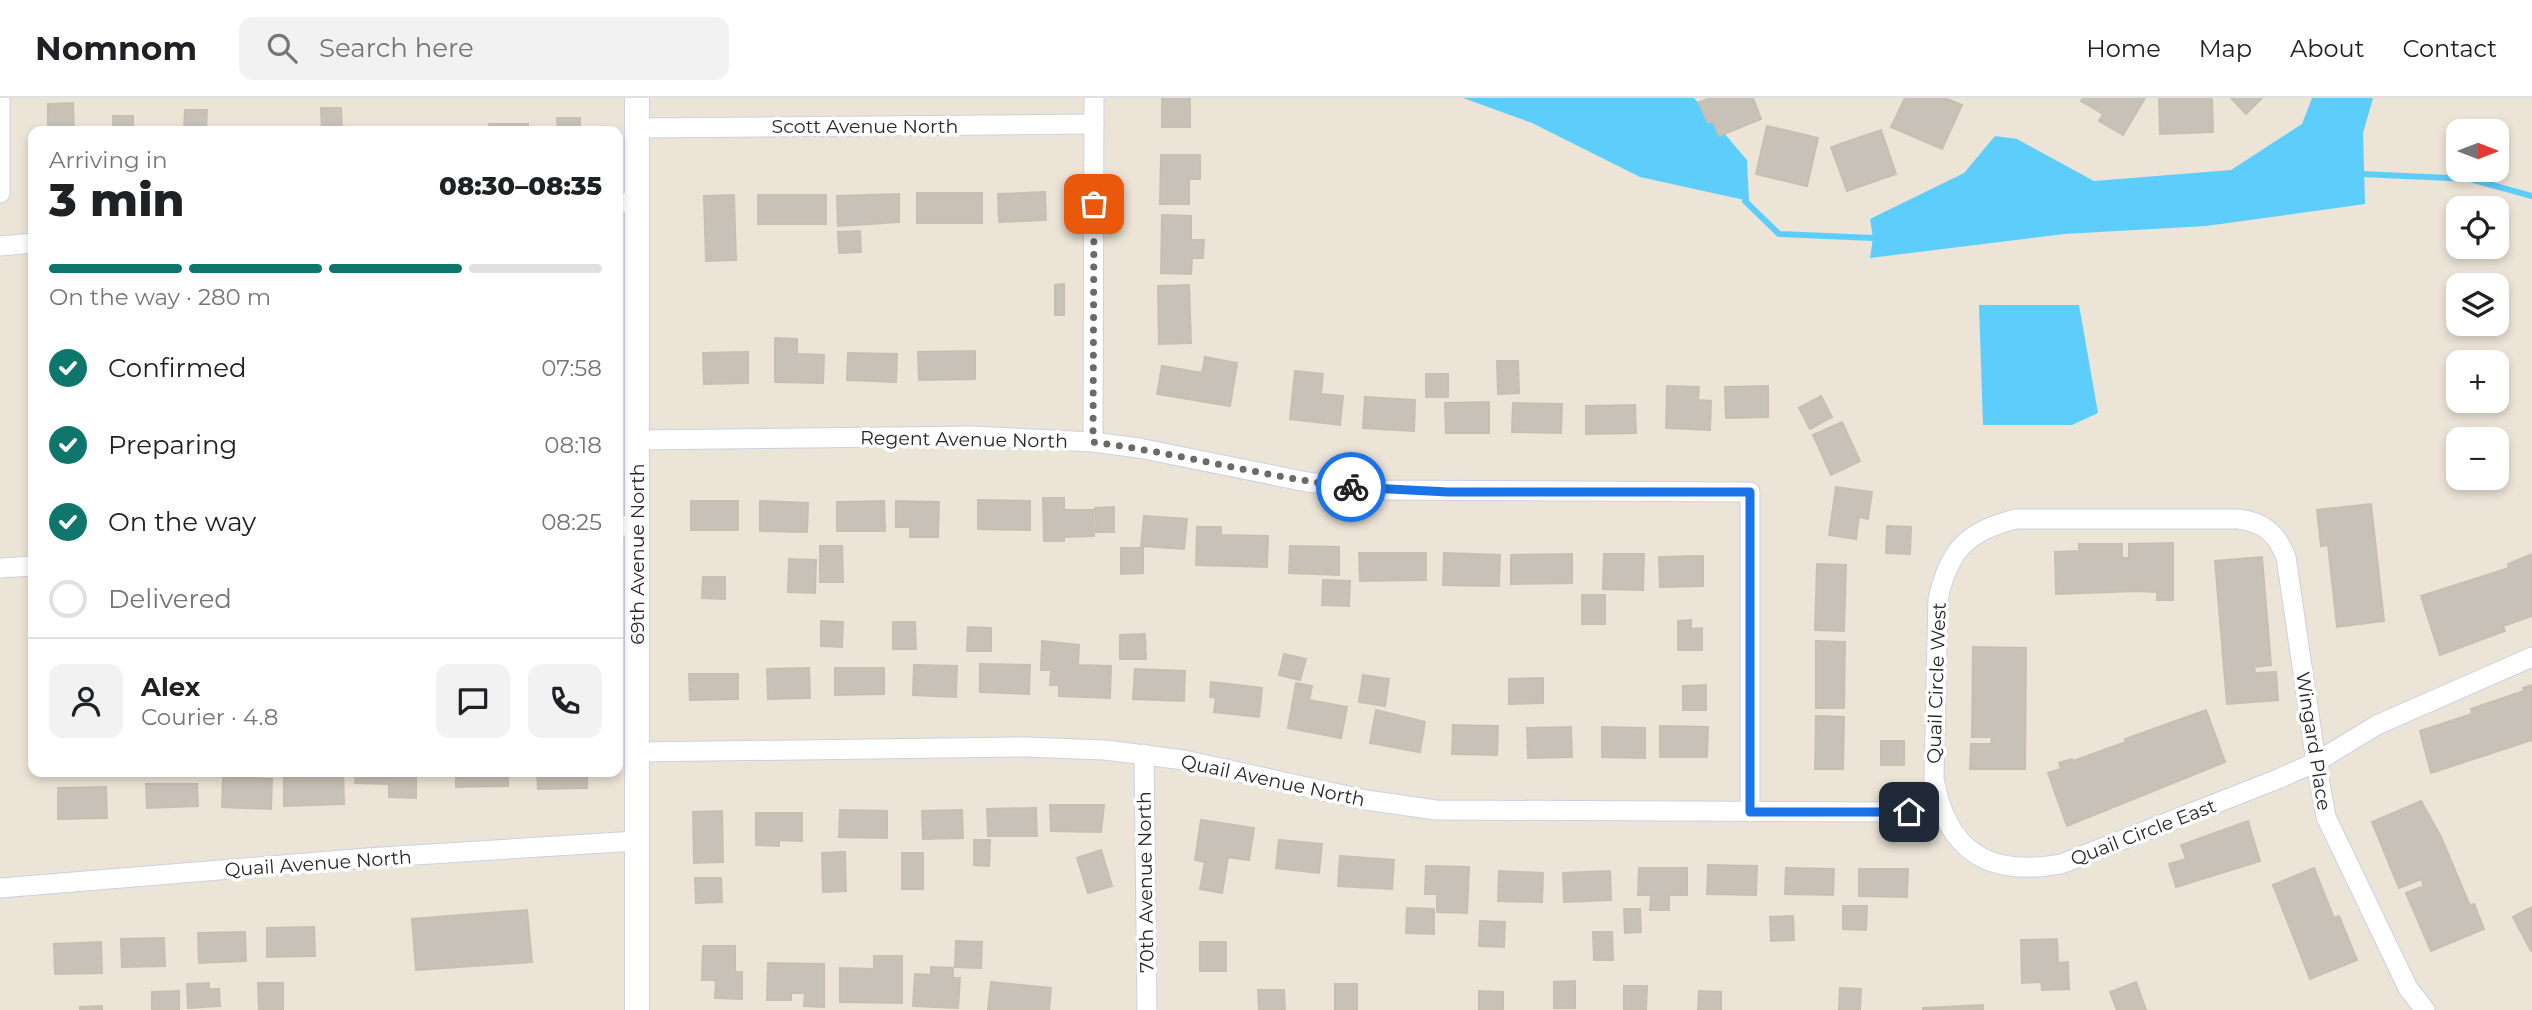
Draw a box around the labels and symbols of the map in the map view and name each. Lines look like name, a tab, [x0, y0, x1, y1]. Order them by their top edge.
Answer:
street label: Scott Avenue North	[772, 115, 958, 138]
north arrow	[2446, 119, 2510, 182]
pin	[1064, 174, 1124, 234]
street label: Regent Avenue North	[860, 426, 1068, 453]
courier	[1316, 452, 1386, 522]
street label: 69th Avenue North	[626, 463, 649, 645]
street label: Quail Circle West	[1922, 602, 1951, 764]
street label: Wingard Place	[2291, 670, 2336, 812]
street label: Quail Avenue North	[1179, 750, 1367, 811]
pin	[1879, 782, 1939, 842]
street label: 70th Avenue North	[1132, 791, 1159, 973]
street label: Quail Circle East	[2067, 794, 2219, 871]
street label: Quail Avenue North	[224, 845, 412, 882]

